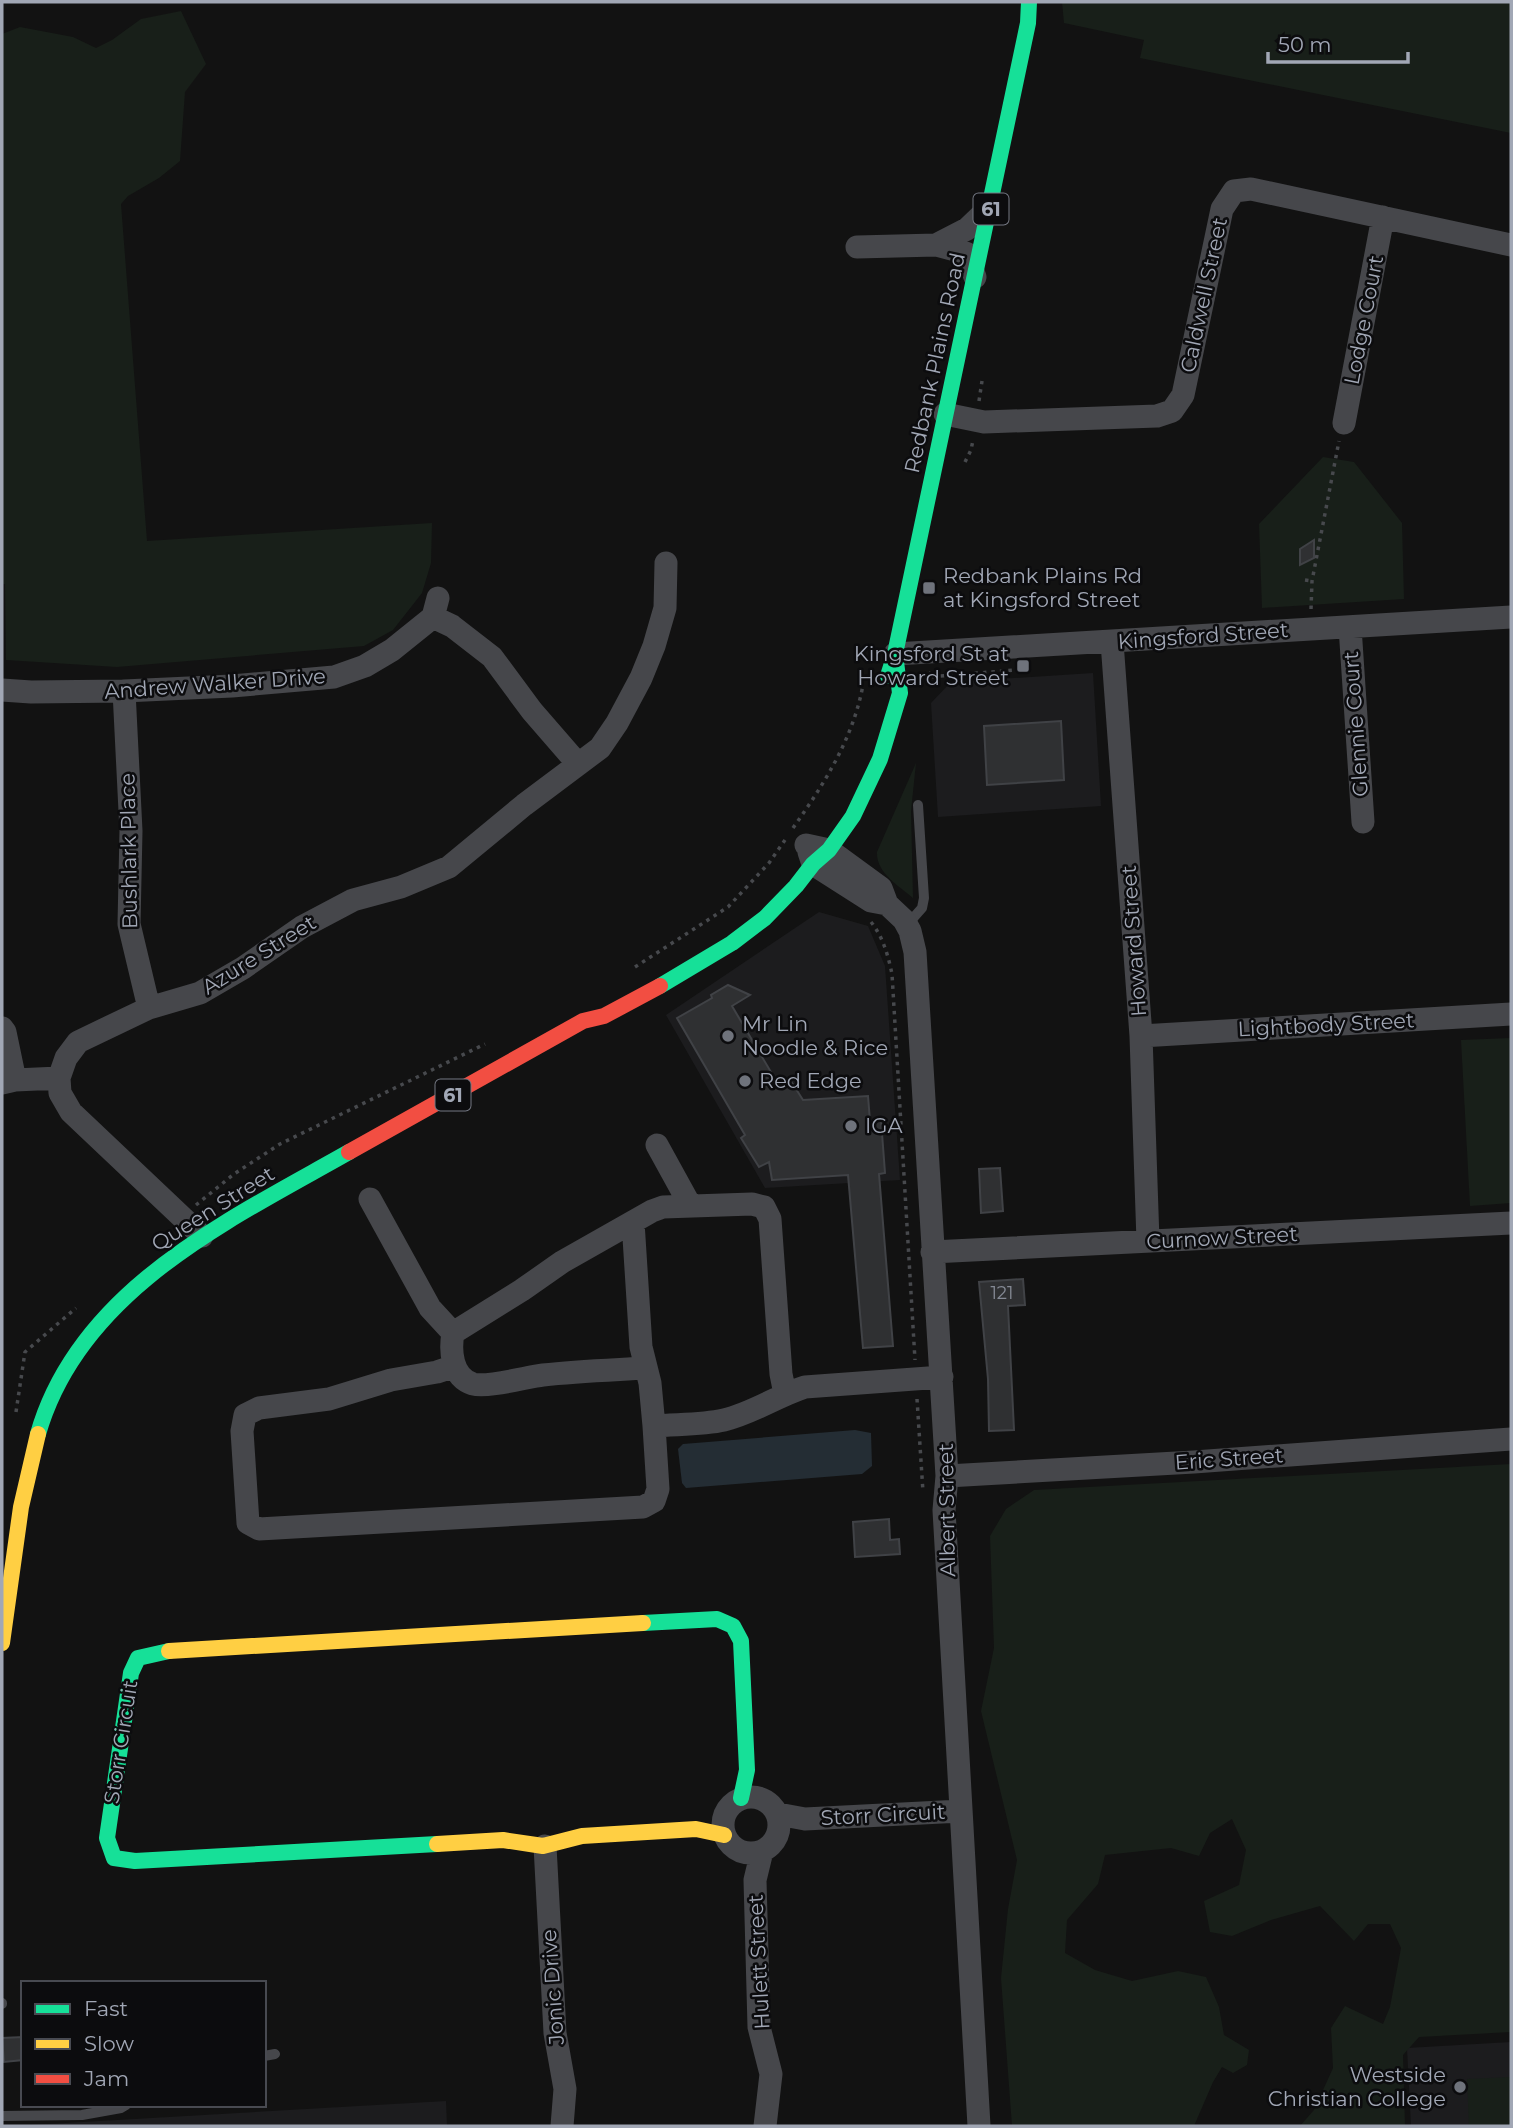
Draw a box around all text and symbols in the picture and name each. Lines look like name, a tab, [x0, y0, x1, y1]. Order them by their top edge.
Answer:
scale bar	[1268, 21, 1408, 65]
text: 50 m	[1278, 32, 1332, 57]
road number: 61	[974, 194, 1009, 224]
street label: Caldwell Street	[1175, 215, 1232, 375]
street label: Redbank Plains Road	[899, 250, 970, 475]
street label: Lodge Court	[1339, 253, 1388, 387]
place label: Redbank Plains Rd at Kingsford Street	[943, 563, 1142, 612]
marker: Redbank Plains Rd at Kingsford Street	[921, 580, 937, 596]
street label: Kingsford Street	[1117, 617, 1289, 654]
place label: Kingsford St at Howard Street	[854, 641, 1009, 690]
street label: Glennie Court	[1338, 650, 1373, 798]
marker: Kingsford St at Howard Street	[1015, 658, 1031, 674]
street label: Andrew Walker Drive	[103, 663, 327, 704]
street label: Bushlark Place	[115, 773, 142, 929]
street label: Howard Street	[1116, 864, 1151, 1018]
street label: Azure Street	[197, 910, 320, 1000]
street label: Lightbody Street	[1237, 1007, 1415, 1042]
place label: Mr Lin Noodle & Rice	[742, 1011, 888, 1060]
marker: Mr Lin Noodle & Rice	[720, 1028, 736, 1044]
place label: Red Edge	[759, 1068, 862, 1093]
marker: Red Edge	[737, 1073, 753, 1089]
road number: 61	[435, 1079, 470, 1110]
place label: IGA	[865, 1113, 904, 1138]
marker: IGA	[843, 1118, 859, 1134]
street label: Queen Street	[147, 1161, 279, 1256]
street label: Curnow Street	[1146, 1221, 1298, 1254]
house number: 121	[990, 1282, 1014, 1304]
street label: Eric Street	[1174, 1442, 1284, 1475]
street label: Albert Street	[933, 1443, 960, 1577]
street label: Storr Circuit	[98, 1678, 143, 1806]
street label: Storr Circuit	[820, 1799, 946, 1830]
street label: Hulett Street	[742, 1894, 775, 2030]
street label: Jonic Drive	[536, 1928, 569, 2047]
legend	[21, 1981, 266, 2107]
text: Fast	[84, 1996, 128, 2021]
text: Slow	[84, 2031, 134, 2056]
place label: Westside Christian College	[1268, 2062, 1446, 2111]
text: Jam	[83, 2066, 129, 2091]
marker: Westside Christian College	[1452, 2079, 1468, 2095]

